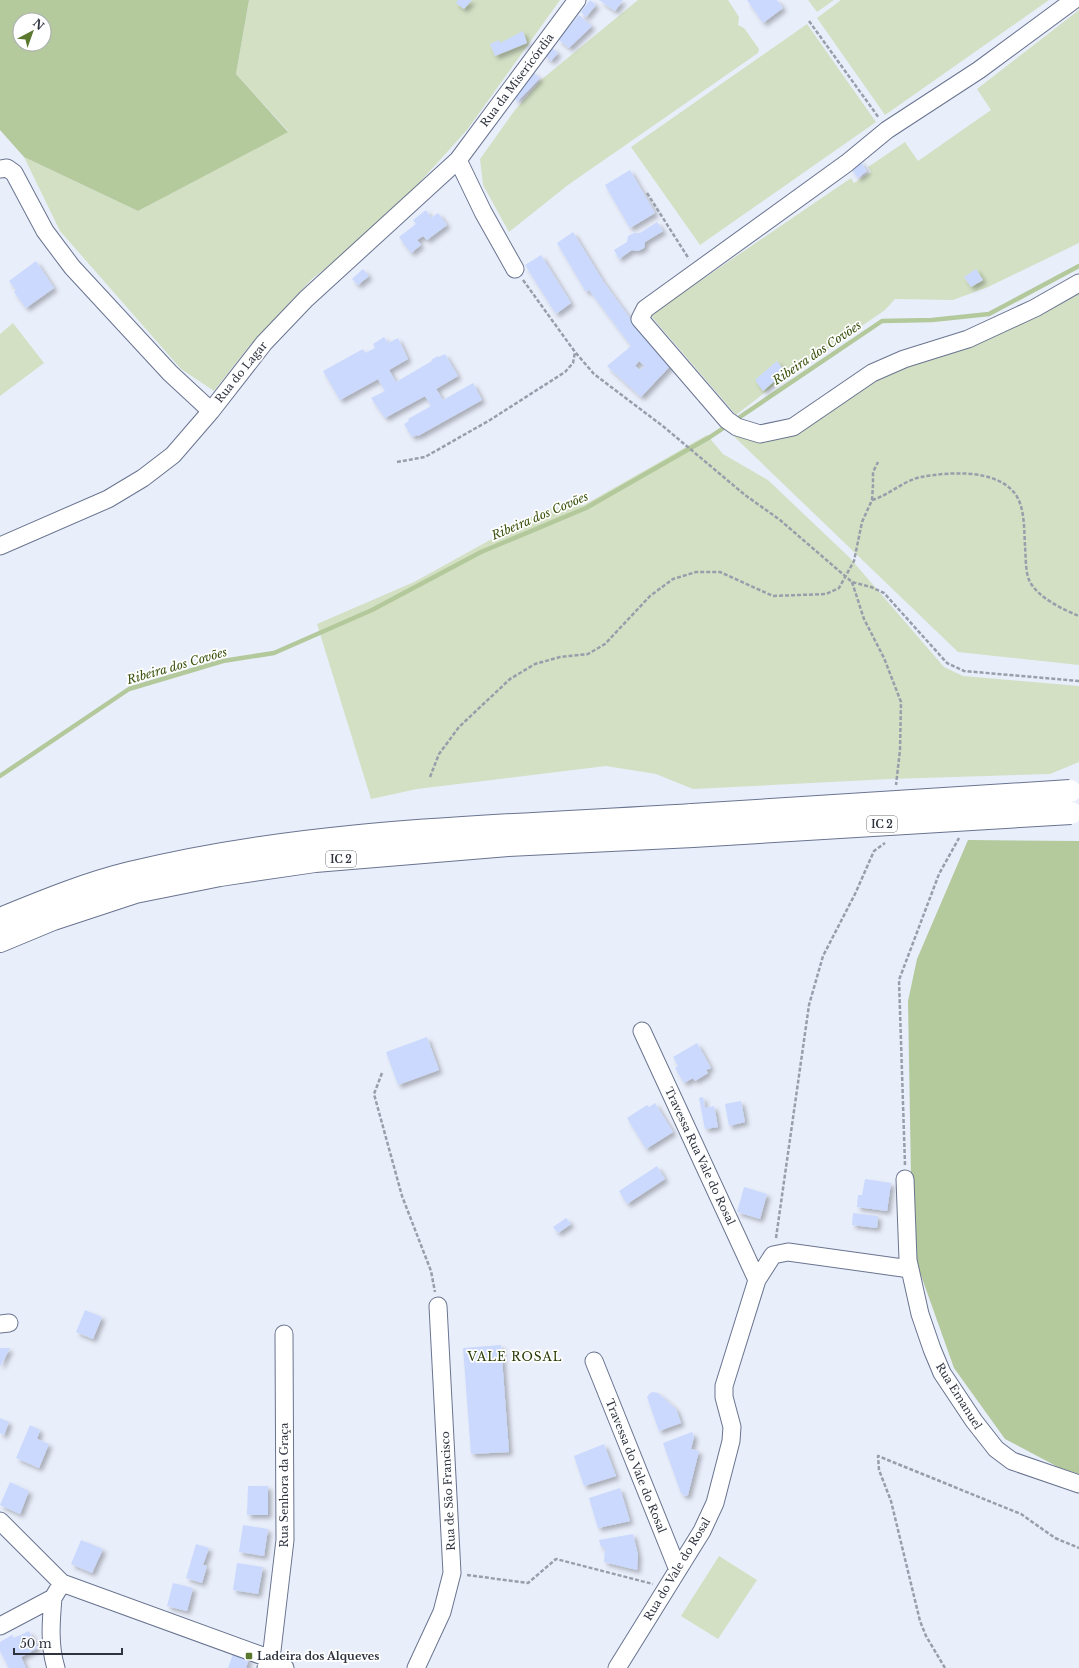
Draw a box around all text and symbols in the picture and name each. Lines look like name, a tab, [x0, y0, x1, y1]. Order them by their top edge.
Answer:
north arrow	[12, 12, 52, 52]
text: N	[30, 16, 48, 34]
street label: Rua da Misericórdia	[477, 30, 557, 129]
water label: Ribeira dos Covões	[769, 317, 864, 388]
street label: Rua do Lagar	[212, 338, 271, 406]
water label: Ribeira dos Covões	[488, 488, 591, 543]
water label: Ribeira dos Covões	[124, 644, 229, 687]
road number: IC 2	[867, 816, 897, 832]
road number: IC 2	[326, 851, 356, 867]
street label: Travessa Rua Vale do Rosal	[662, 1085, 738, 1228]
district label: VALE ROSAL	[467, 1349, 562, 1364]
street label: Rua Emanuel	[933, 1360, 985, 1432]
street label: Travessa do Vale do Rosal	[603, 1397, 669, 1535]
street label: Rua Senhora da Graça	[277, 1422, 291, 1547]
street label: Rua de São Francisco	[438, 1431, 458, 1551]
street label: Rua do Vale do Rosal	[641, 1515, 713, 1623]
scale bar	[14, 1630, 122, 1656]
text: 50 m	[20, 1636, 52, 1651]
place label: Ladeira dos Alqueves	[257, 1649, 379, 1663]
marker: Ladeira dos Alqueves	[244, 1651, 254, 1661]

